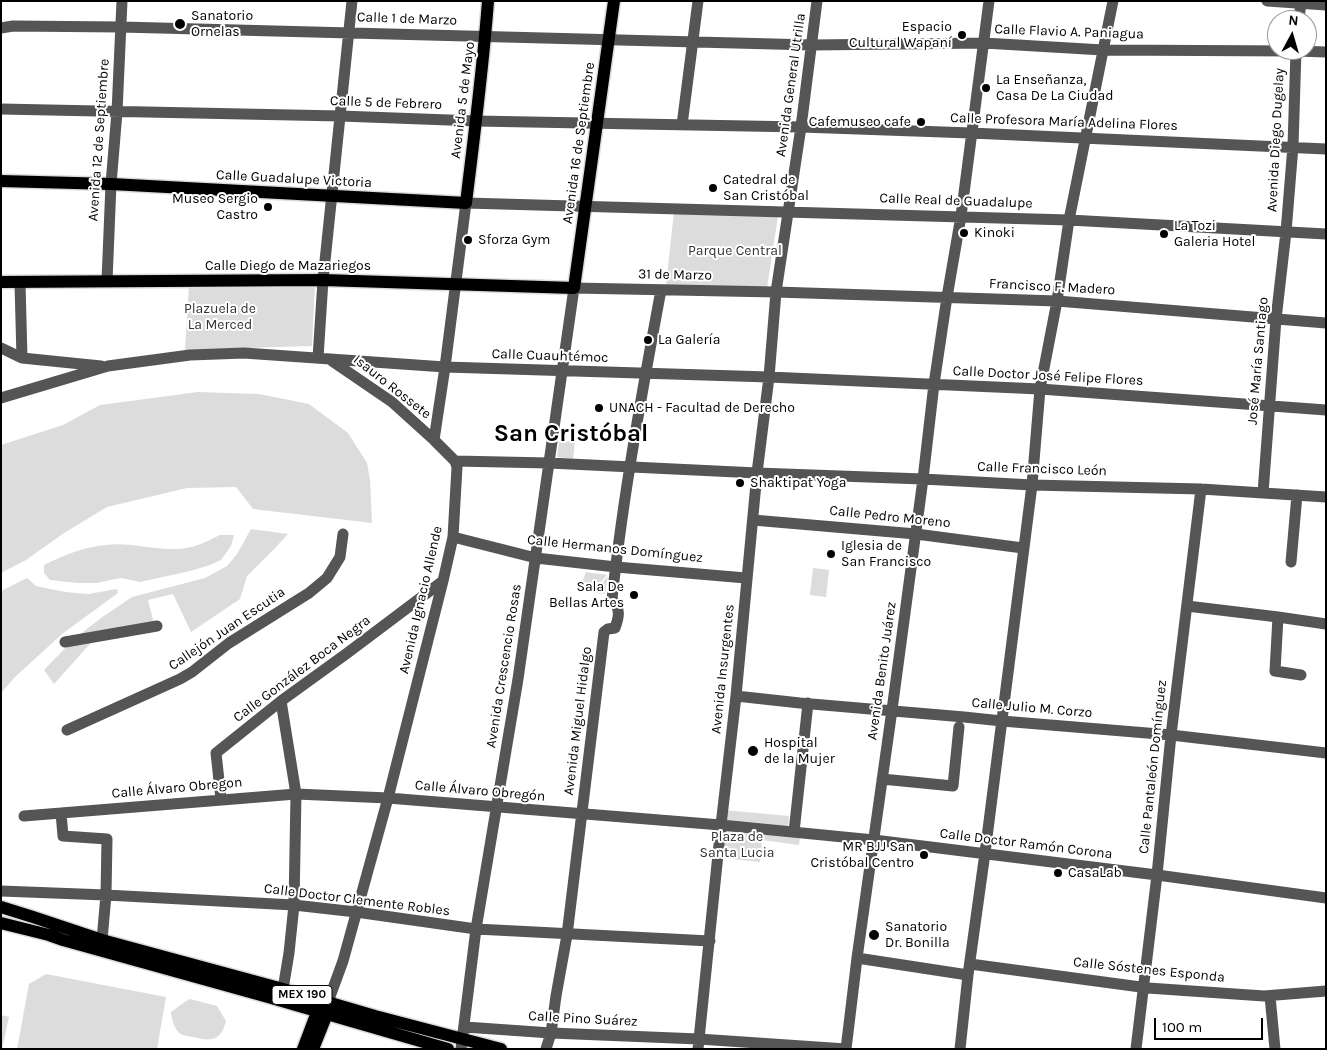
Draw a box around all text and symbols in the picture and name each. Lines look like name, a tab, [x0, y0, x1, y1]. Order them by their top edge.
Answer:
place label: Sanatorio Ornelas	[191, 8, 253, 40]
street label: Calle 1 de Marzo	[357, 9, 457, 29]
north arrow	[1267, 10, 1317, 60]
street label: Avenida General Utrilla	[773, 12, 809, 158]
text: N	[1288, 12, 1299, 30]
marker: Sanatorio Ornelas	[173, 17, 187, 31]
place label: Espacio Cultural Wapaní	[849, 19, 952, 52]
street label: Calle Flavio A. Paniagua	[994, 21, 1144, 43]
marker: Espacio Cultural Wapaní	[956, 29, 968, 41]
street label: Avenida 5 de Mayo	[447, 41, 479, 159]
street label: Avenida 12 de Septiembre	[85, 58, 113, 222]
street label: Avenida 16 de Septiembre	[559, 61, 599, 225]
street label: Avenida Diego Dugelay	[1264, 67, 1288, 213]
place label: La Enseñanza, Casa De La Ciudad	[996, 72, 1114, 104]
marker: La Enseñanza, Casa De La Ciudad	[980, 82, 992, 94]
street label: Calle 5 de Febrero	[330, 93, 442, 113]
street label: Calle Profesora María Adelina Flores	[950, 110, 1178, 134]
place label: Cafemuseo cafe	[809, 114, 911, 130]
marker: Cafemuseo cafe	[915, 116, 927, 128]
street label: Calle Guadalupe Victoria	[216, 167, 372, 191]
place label: Catedral de San Cristóbal	[723, 172, 809, 204]
marker: Catedral de San Cristóbal	[707, 182, 719, 194]
street label: Calle Real de Guadalupe	[879, 190, 1033, 212]
place label: Museo Sergio Castro	[172, 191, 258, 223]
marker: Museo Sergio Castro	[262, 201, 274, 213]
place label: La Tozi Galeria Hotel	[1174, 218, 1255, 250]
place label: Kinoki	[974, 225, 1015, 241]
marker: Kinoki	[958, 227, 970, 239]
marker: La Tozi Galeria Hotel	[1158, 228, 1170, 240]
place label: Sforza Gym	[478, 232, 550, 248]
marker: Sforza Gym	[462, 234, 474, 246]
park label: Parque Central	[688, 243, 782, 259]
street label: Calle Diego de Mazariegos	[205, 258, 371, 274]
street label: 31 de Marzo	[638, 266, 712, 284]
street label: Francisco F. Madero	[988, 275, 1116, 299]
street label: José María Santiago	[1244, 296, 1272, 426]
park label: Plazuela de La Merced	[184, 301, 256, 334]
place label: La Galería	[658, 332, 720, 348]
marker: La Galería	[642, 334, 654, 346]
street label: Calle Cuauhtémoc	[491, 346, 609, 366]
street label: Isauro Rossete	[350, 351, 434, 423]
street label: Calle Doctor José Felipe Flores	[952, 363, 1144, 389]
place label: UNACH - Facultad de Derecho	[609, 400, 795, 416]
marker: UNACH - Facultad de Derecho	[593, 402, 605, 414]
district label: San Cristóbal	[494, 420, 648, 448]
street label: Calle Francisco León	[977, 458, 1107, 480]
place label: Shaktipat Yoga	[750, 475, 846, 491]
marker: Shaktipat Yoga	[734, 477, 746, 489]
street label: Calle Pedro Moreno	[829, 502, 951, 532]
street label: Avenida Ignacio Allende	[396, 524, 446, 676]
street label: Calle Hermanos Domínguez	[526, 531, 704, 567]
place label: Iglesia de San Francisco	[841, 538, 931, 570]
marker: Iglesia de San Francisco	[825, 548, 837, 560]
place label: Sala De Bellas Artes	[549, 579, 624, 612]
street label: Avenida Crescencio Rosas	[483, 583, 525, 749]
street label: Callejón Juan Escutia	[166, 584, 288, 674]
marker: Sala De Bellas Artes	[628, 589, 640, 601]
street label: Avenida Benito Juárez	[864, 601, 900, 741]
street label: Avenida Insurgentes	[708, 603, 738, 735]
street label: Calle González Boca Negra	[230, 612, 374, 726]
street label: Avenida Miguel Hidalgo	[561, 646, 595, 796]
street label: Calle Pantaleón Domínguez	[1136, 679, 1170, 855]
street label: Calle Julio M. Corzo	[971, 694, 1093, 722]
place label: Hospital de la Mujer	[764, 735, 835, 768]
marker: Hospital de la Mujer	[746, 744, 760, 758]
street label: Calle Álvaro Obregon	[111, 774, 243, 802]
street label: Calle Álvaro Obregón	[414, 777, 546, 805]
street label: Calle Doctor Ramón Corona	[939, 825, 1113, 863]
park label: Plaza de Santa Lucia	[699, 829, 775, 862]
place label: MR BJJ San Cristóbal Centro	[810, 839, 914, 872]
marker: MR BJJ San Cristóbal Centro	[918, 849, 930, 861]
place label: CasaLab	[1068, 865, 1122, 881]
marker: CasaLab	[1052, 867, 1064, 879]
street label: Calle Doctor Clemente Robles	[263, 880, 451, 920]
place label: Sanatorio Dr. Bonilla	[885, 919, 950, 952]
marker: Sanatorio Dr. Bonilla	[867, 928, 881, 942]
street label: Calle Sóstenes Esponda	[1072, 954, 1226, 986]
road number: MEX 190	[272, 986, 332, 1004]
street label: Calle Pino Suárez	[528, 1008, 638, 1030]
scale bar	[1157, 1008, 1266, 1040]
text: 100 m	[1162, 1018, 1202, 1036]

